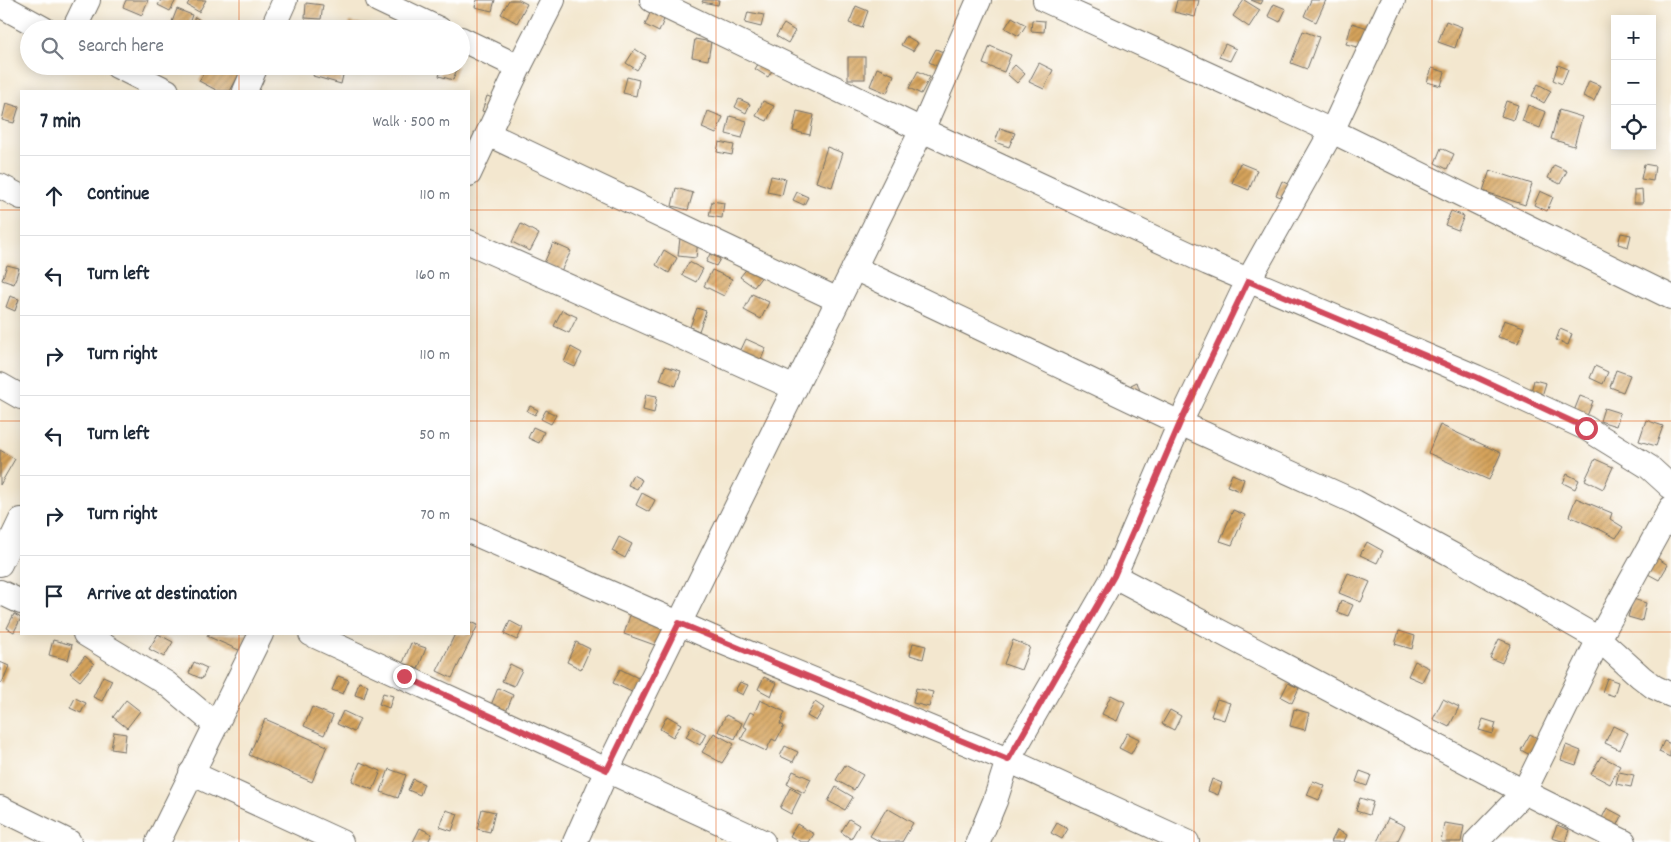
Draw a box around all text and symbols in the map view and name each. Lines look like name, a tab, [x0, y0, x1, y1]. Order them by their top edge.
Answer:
map controls	[1611, 15, 1656, 150]
button: +	[1611, 15, 1656, 60]
search box	[20, 20, 470, 75]
icon: search	[38, 34, 66, 62]
text: Search here	[78, 34, 164, 61]
button: −	[1611, 60, 1656, 105]
button: locate	[1611, 105, 1656, 150]
text: 7 min	[40, 108, 81, 138]
text: Walk · 500 m	[372, 111, 450, 134]
icon: ahead	[40, 182, 68, 210]
text: Continue	[87, 182, 149, 209]
text: 110 m	[420, 184, 450, 207]
icon: left	[40, 262, 68, 290]
text: Turn left	[87, 262, 150, 289]
text: 160 m	[415, 264, 450, 287]
icon: right	[40, 342, 68, 370]
text: Turn right	[87, 342, 158, 369]
text: 110 m	[420, 344, 450, 367]
route start	[1575, 417, 1598, 440]
icon: left	[40, 422, 68, 450]
text: Turn left	[87, 422, 150, 449]
text: 50 m	[419, 424, 450, 447]
icon: right	[40, 502, 68, 530]
text: Turn right	[87, 502, 158, 529]
text: 70 m	[420, 504, 450, 527]
icon: arrive	[40, 582, 68, 610]
text: Arrive at destination	[87, 582, 237, 609]
route end	[393, 665, 416, 688]

